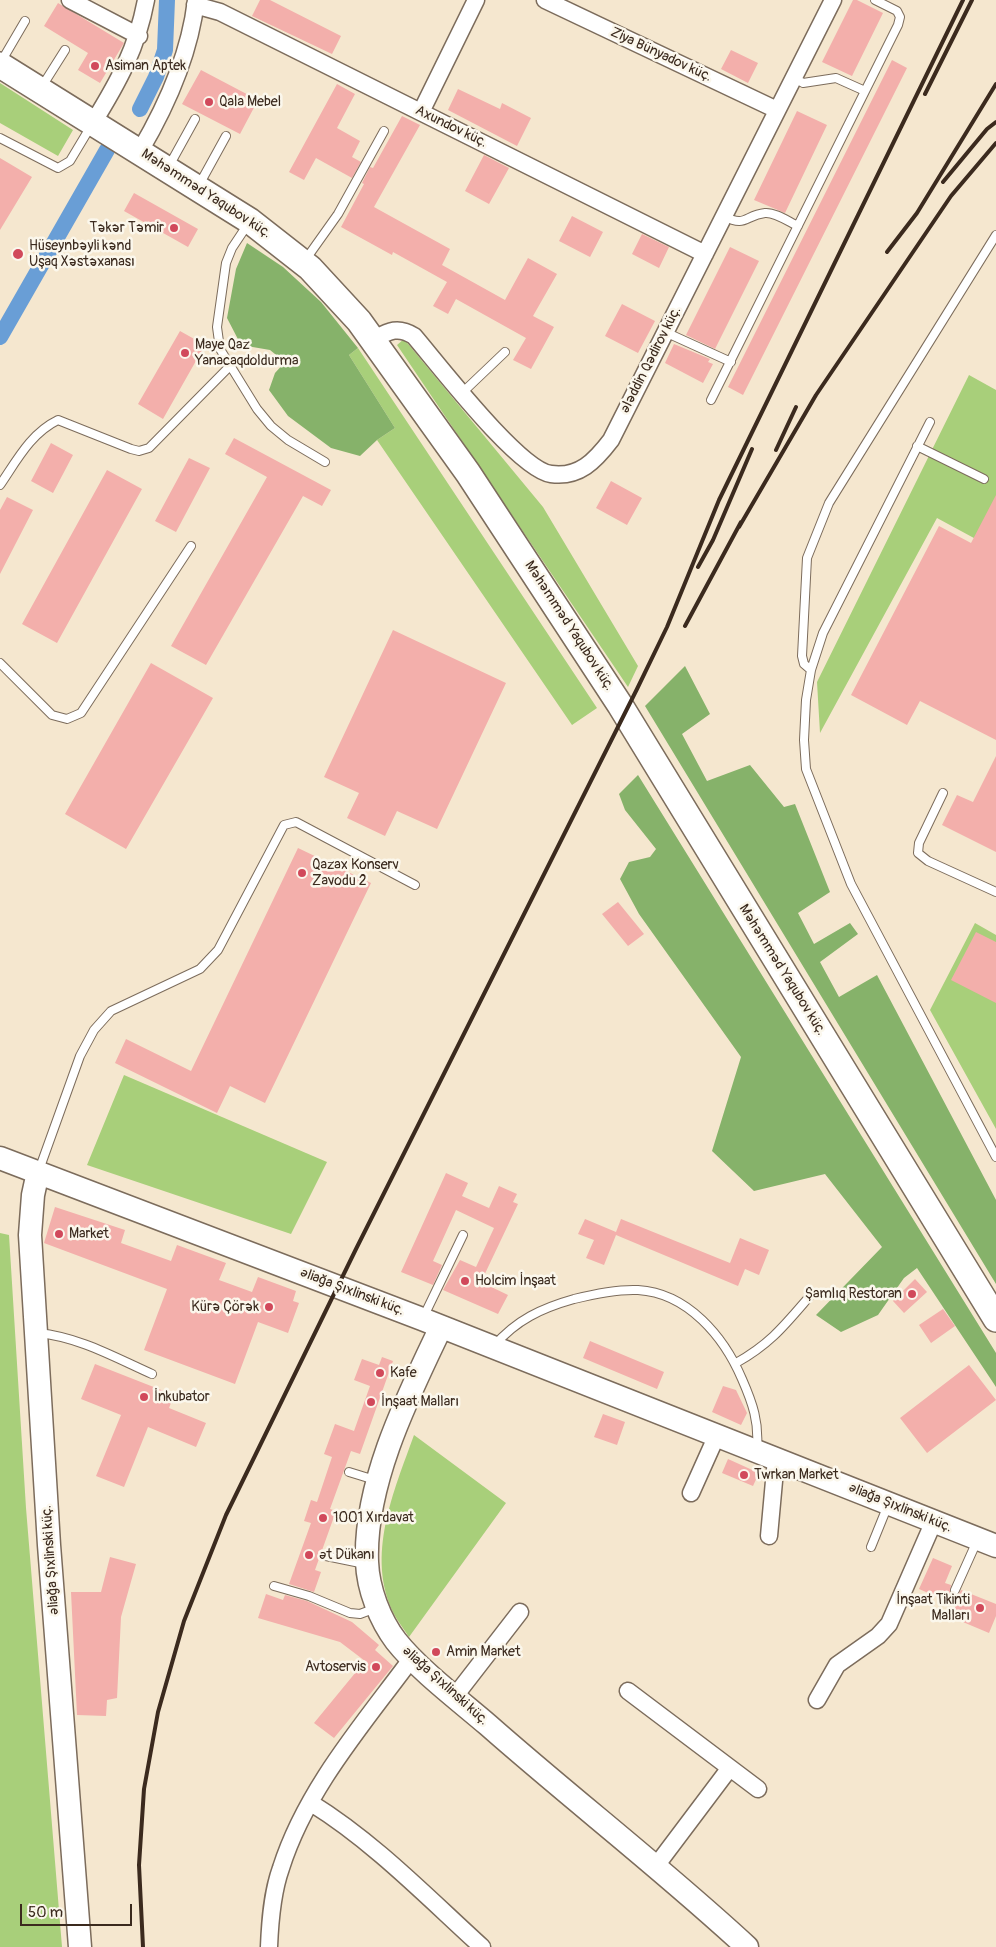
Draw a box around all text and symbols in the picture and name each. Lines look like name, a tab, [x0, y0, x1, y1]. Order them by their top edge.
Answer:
street label: Ziya Bünyadov küç.	[608, 24, 714, 86]
place label: Asiman Aptek	[105, 58, 186, 74]
marker: Asiman Aptek	[89, 60, 101, 72]
place label: Qala Mebel	[219, 94, 281, 110]
marker: Qala Mebel	[203, 96, 215, 108]
street label: Axundov küç.	[412, 102, 490, 152]
street label: Məhəmməd Yaqubov küç.	[138, 146, 274, 242]
place label: Təkər Təmir	[89, 220, 164, 236]
marker: Təkər Təmir	[168, 222, 180, 234]
place label: Hüseynbəyli kənd Uşaq Xəstəxanası	[29, 238, 135, 270]
marker: Hüseynbəyli kənd Uşaq Xəstəxanası	[11, 247, 25, 261]
street label: Ələddin Qədirov küç.	[617, 304, 685, 416]
place label: Maye Qaz Yanacaqdoldurma	[195, 337, 299, 370]
marker: Maye Qaz Yanacaqdoldurma	[179, 347, 191, 359]
street label: Məhəmməd Yaqubov küç.	[521, 558, 617, 694]
place label: Qazax Konserv Zavodu 2	[312, 857, 399, 890]
marker: Qazax Konserv Zavodu 2	[296, 867, 308, 879]
street label: Məhəmməd Yaqubov küç.	[735, 901, 829, 1039]
place label: Market	[69, 1226, 109, 1242]
marker: Market	[53, 1228, 65, 1240]
street label: Əliağa Şıxlinski küç.	[298, 1264, 406, 1320]
place label: Holcim İnşaat	[475, 1273, 556, 1289]
marker: Holcim İnşaat	[459, 1275, 471, 1287]
place label: Şamlıq Restoran	[805, 1286, 902, 1302]
marker: Şamlıq Restoran	[906, 1288, 918, 1300]
place label: Kürə Çörək	[191, 1299, 259, 1315]
marker: Kürə Çörək	[263, 1301, 275, 1313]
place label: Kafe	[390, 1365, 417, 1381]
marker: Kafe	[374, 1367, 386, 1379]
place label: İnkubator	[154, 1389, 210, 1405]
marker: İnkubator	[138, 1391, 150, 1403]
place label: İnşaat Malları	[381, 1394, 459, 1410]
marker: İnşaat Malları	[365, 1396, 377, 1408]
place label: Twrkan Market	[754, 1467, 839, 1483]
marker: Twrkan Market	[738, 1469, 750, 1481]
street label: Əliağa Şıxlinski küç.	[846, 1480, 954, 1536]
street label: Əliağa Şıxlinski küç.	[39, 1505, 63, 1615]
place label: 1001 Xırdavat	[333, 1510, 414, 1526]
marker: 1001 Xırdavat	[317, 1512, 329, 1524]
place label: Ət Dükanı	[319, 1547, 375, 1563]
marker: Ət Dükanı	[303, 1549, 315, 1561]
place label: İnşaat Tikinti Malları	[896, 1592, 970, 1624]
marker: İnşaat Tikinti Malları	[974, 1602, 986, 1614]
street label: Əliağa Şıxlinski küç.	[398, 1643, 492, 1729]
place label: Amin Market	[446, 1644, 521, 1660]
marker: Amin Market	[430, 1646, 442, 1658]
place label: Avtoservis	[305, 1659, 366, 1675]
marker: Avtoservis	[370, 1661, 382, 1673]
scale bar	[22, 1894, 135, 1926]
text: 50 m	[28, 1903, 63, 1922]

